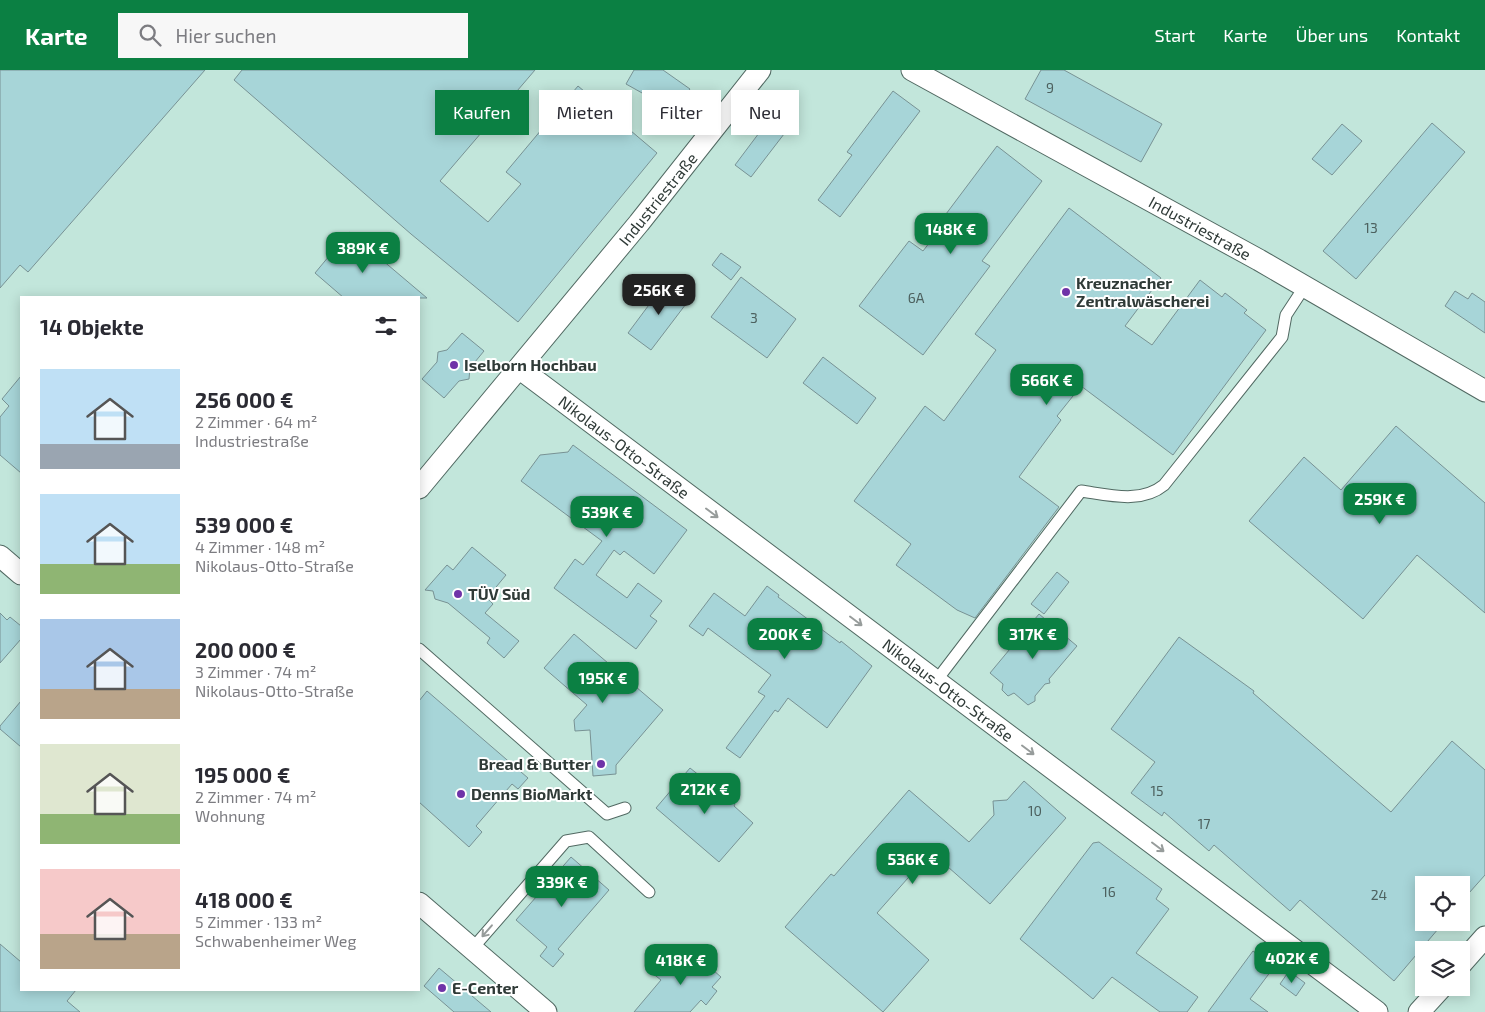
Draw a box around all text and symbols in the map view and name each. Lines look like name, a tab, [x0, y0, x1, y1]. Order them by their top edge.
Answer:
search box	[118, 13, 468, 58]
text: Karte	[25, 21, 88, 50]
icon: search	[136, 21, 164, 49]
text: Hier suchen	[176, 24, 277, 47]
text: Start	[1154, 24, 1195, 46]
text: Karte	[1223, 24, 1268, 46]
text: Über uns	[1296, 24, 1368, 46]
text: Kontakt	[1396, 24, 1460, 46]
house number: 9	[1046, 79, 1054, 96]
chip: Kaufen	[435, 90, 529, 135]
chip: Mieten	[539, 90, 632, 135]
chip: Filter	[642, 90, 721, 135]
chip: Neu	[731, 90, 799, 135]
street label: Industriestraße	[614, 148, 701, 249]
street label: Industriestraße	[1146, 192, 1255, 263]
pin: 148K €	[910, 212, 992, 255]
text: 148K €	[926, 219, 976, 238]
house number: 13	[1364, 219, 1378, 236]
pin: 389K €	[322, 232, 404, 274]
text: 389K €	[337, 238, 389, 257]
place label: Kreuznacher Zentralwäscherei	[1076, 273, 1210, 310]
pin: 256K €	[618, 274, 700, 316]
text: 256K €	[633, 280, 685, 299]
marker: Kreuznacher Zentralwäscherei	[1060, 286, 1072, 298]
house number: 6A	[908, 289, 925, 306]
house number: 3	[750, 309, 758, 326]
icon: filters	[372, 312, 400, 340]
text: 14 Objekte	[40, 314, 144, 339]
place label: Iselborn Hochbau	[464, 355, 597, 374]
marker: Iselborn Hochbau	[448, 359, 460, 371]
pin: 566K €	[1006, 364, 1088, 406]
text: 566K €	[1021, 370, 1073, 389]
text: 256 000 €	[195, 387, 294, 412]
icon: home	[80, 389, 140, 449]
street label: Nikolaus-Otto-Straße	[555, 391, 693, 502]
text: 2 Zimmer · 64 m²	[195, 412, 317, 431]
text: Industriestraße	[195, 431, 309, 450]
pin: 259K €	[1339, 482, 1421, 525]
text: 259K €	[1354, 489, 1406, 508]
pin: 539K €	[566, 496, 648, 538]
text: 539K €	[581, 502, 633, 521]
one-way arrow	[705, 507, 718, 518]
text: 539 000 €	[195, 512, 293, 537]
icon: home	[80, 514, 140, 574]
text: 4 Zimmer · 148 m²	[195, 537, 325, 556]
text: Nikolaus-Otto-Straße	[195, 556, 354, 575]
place label: TÜV Süd	[468, 584, 530, 603]
marker: TÜV Süd	[452, 588, 464, 600]
one-way arrow	[849, 615, 862, 626]
pin: 200K €	[744, 618, 826, 660]
pin: 317K €	[992, 618, 1074, 660]
text: 200K €	[758, 624, 812, 643]
text: 317K €	[1009, 624, 1057, 643]
street label: Nikolaus-Otto-Straße	[879, 634, 1017, 745]
text: 200 000 €	[195, 637, 296, 662]
icon: home	[80, 639, 140, 699]
text: 3 Zimmer · 74 m²	[195, 662, 316, 681]
pin: 195K €	[562, 662, 644, 704]
text: 195K €	[579, 668, 627, 687]
text: Nikolaus-Otto-Straße	[195, 681, 354, 700]
one-way arrow	[1021, 744, 1034, 755]
place label: Bread & Butter	[478, 754, 591, 773]
marker: Bread & Butter	[595, 758, 607, 770]
text: 195 000 €	[195, 762, 290, 787]
icon: home	[80, 764, 140, 824]
pin: 212K €	[664, 772, 746, 815]
text: 212K €	[680, 779, 730, 798]
house number: 15	[1150, 782, 1164, 799]
place label: Denns BioMarkt	[471, 784, 593, 803]
text: 2 Zimmer · 74 m²	[195, 787, 316, 806]
marker: Denns BioMarkt	[455, 788, 467, 800]
house number: 10	[1028, 802, 1042, 819]
text: Wohnung	[195, 806, 265, 825]
house number: 17	[1198, 815, 1210, 832]
pin: 536K €	[872, 842, 954, 885]
one-way arrow	[1151, 842, 1164, 853]
text: 536K €	[887, 849, 939, 868]
pin: 339K €	[521, 866, 603, 908]
text: 339K €	[536, 872, 588, 891]
map controls	[1415, 876, 1470, 996]
button: locate	[1415, 876, 1470, 931]
house number: 16	[1102, 883, 1116, 900]
house number: 24	[1371, 886, 1387, 903]
text: 418 000 €	[195, 887, 293, 912]
icon: home	[80, 889, 140, 949]
text: 5 Zimmer · 133 m²	[195, 912, 322, 931]
one-way arrow	[482, 925, 493, 938]
text: Schwabenheimer Weg	[195, 931, 356, 950]
button: layers	[1415, 941, 1470, 996]
pin: 402K €	[1251, 942, 1333, 984]
pin: 418K €	[640, 944, 722, 986]
text: 402K €	[1265, 948, 1319, 967]
text: 418K €	[656, 950, 706, 969]
place label: E-Center	[452, 978, 518, 997]
marker: E-Center	[436, 982, 448, 994]

